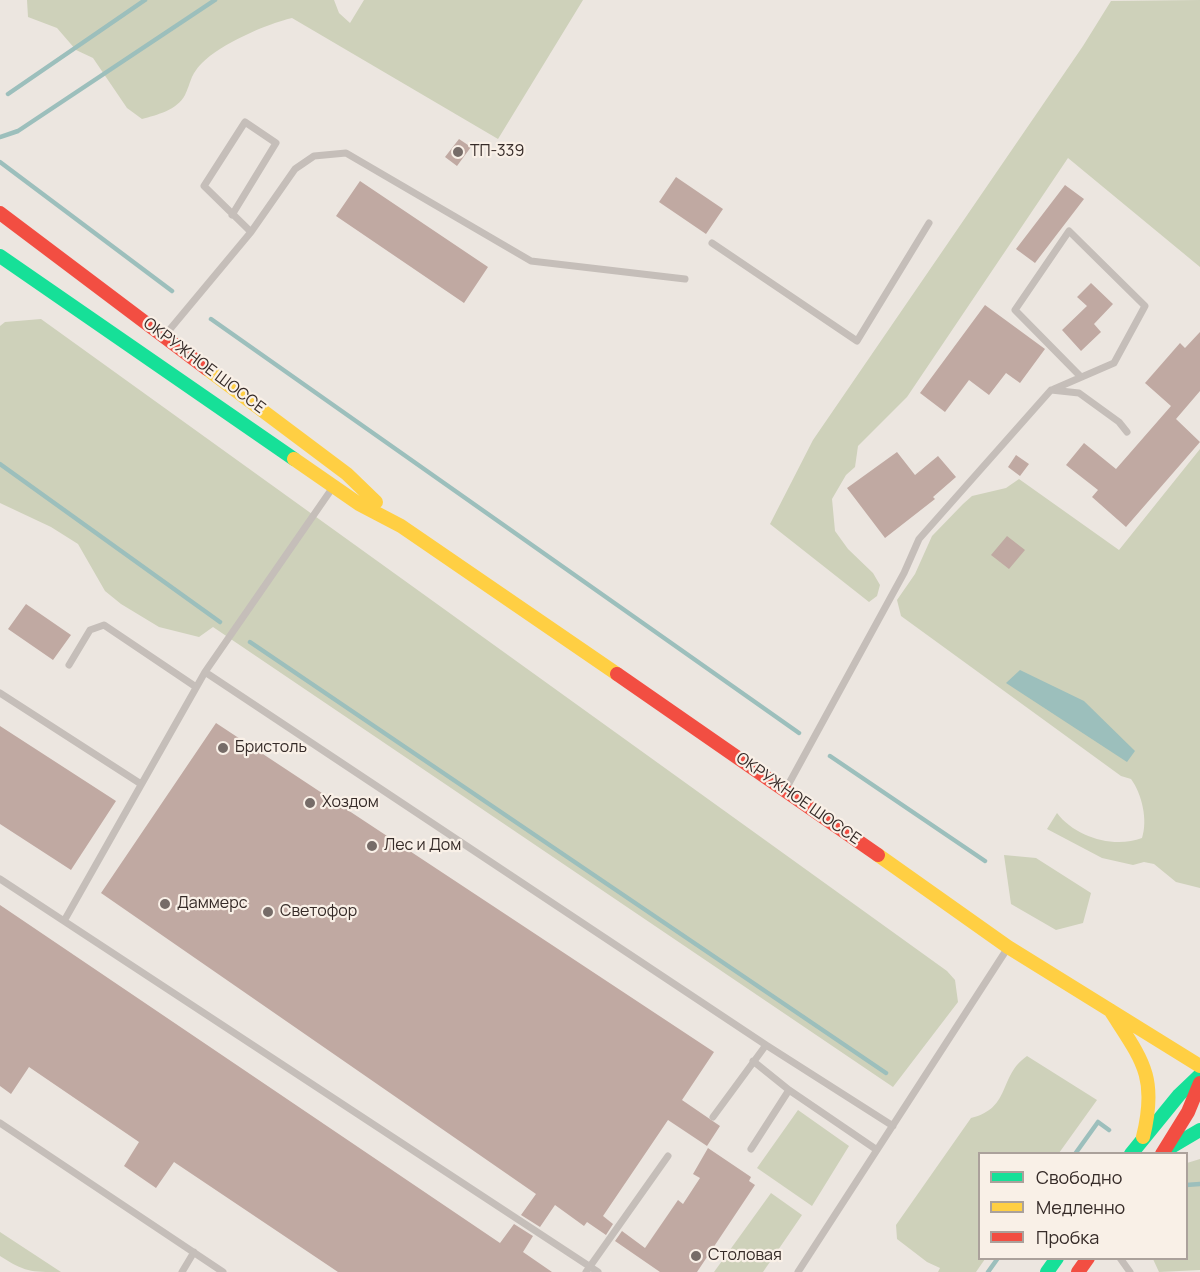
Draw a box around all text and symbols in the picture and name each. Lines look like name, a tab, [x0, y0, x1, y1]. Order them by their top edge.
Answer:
place label: ТП-339	[470, 142, 524, 162]
marker: ТП-339	[451, 145, 465, 159]
street label: ОКРУЖНОЕ ШОССЕ	[139, 314, 269, 418]
place label: Бристоль	[235, 738, 307, 758]
marker: Бристоль	[216, 741, 230, 755]
street label: ОКРУЖНОЕ ШОССЕ	[732, 749, 864, 849]
place label: Хоздом	[322, 793, 379, 813]
marker: Хоздом	[303, 796, 317, 810]
place label: Лес и Дом	[384, 836, 461, 856]
marker: Лес и Дом	[365, 839, 379, 853]
place label: Даммерс	[177, 894, 247, 914]
marker: Даммерс	[158, 897, 172, 911]
place label: Светофор	[280, 902, 357, 922]
marker: Светофор	[261, 905, 275, 919]
legend	[978, 1152, 1188, 1260]
text: Свободно	[1036, 1165, 1122, 1189]
text: Медленно	[1036, 1195, 1125, 1219]
text: Пробка	[1036, 1225, 1099, 1249]
place label: Столовая	[708, 1246, 782, 1266]
marker: Столовая	[689, 1249, 703, 1263]

